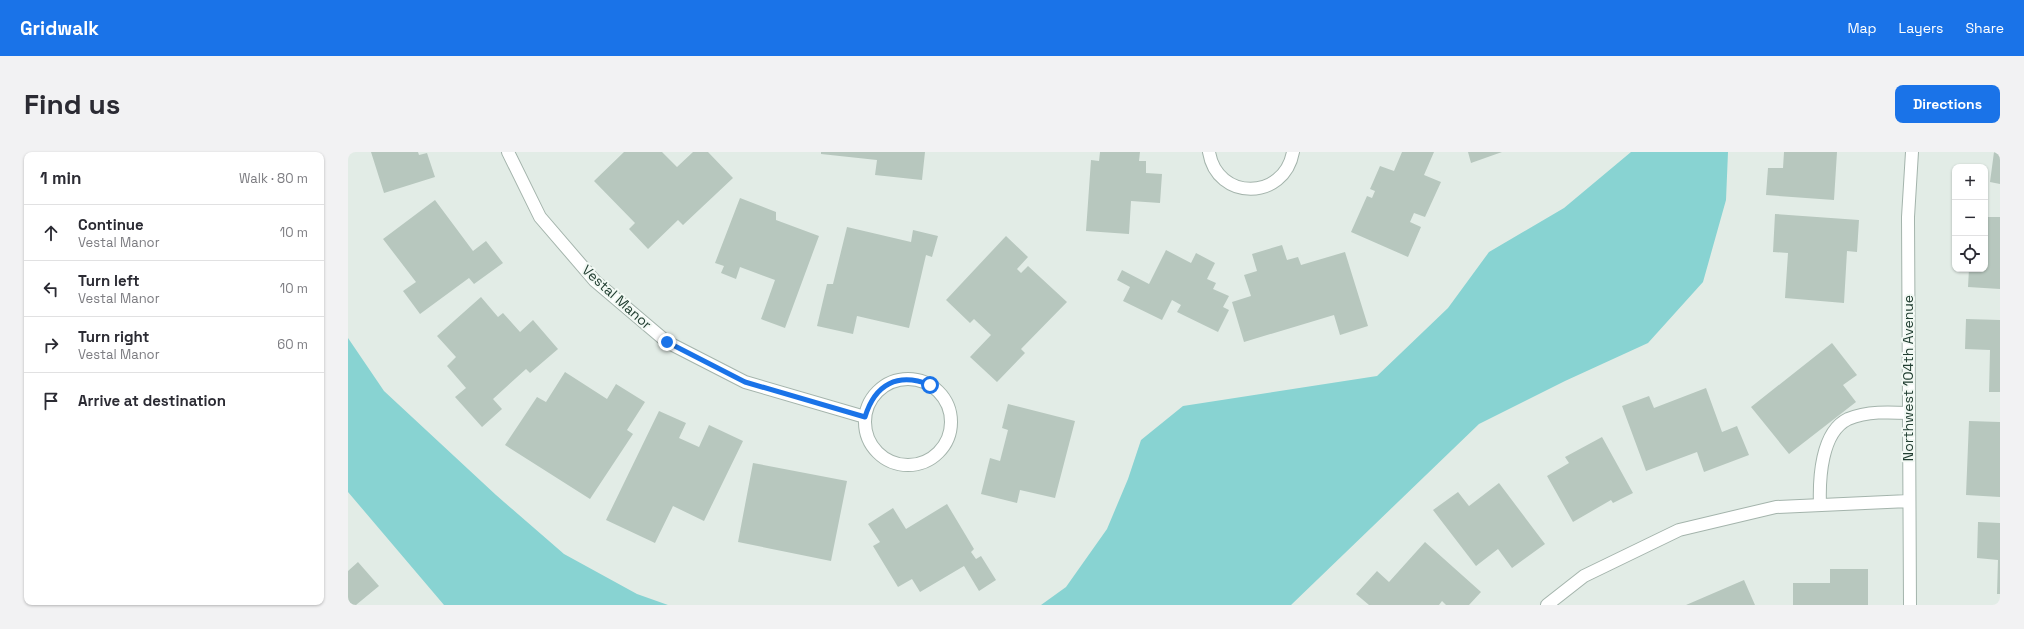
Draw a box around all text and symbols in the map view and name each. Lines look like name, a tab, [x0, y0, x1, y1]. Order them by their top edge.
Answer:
text: Gridwalk	[20, 16, 99, 41]
text: Map	[1847, 19, 1877, 37]
text: Layers	[1899, 19, 1943, 37]
text: Share	[1965, 19, 2004, 37]
button: Directions	[1895, 85, 2000, 123]
text: Find us	[24, 86, 121, 122]
map controls	[1952, 164, 1988, 272]
button: +	[1952, 164, 1988, 200]
text: 1 min	[40, 167, 82, 189]
text: Walk · 80 m	[239, 170, 308, 187]
button: −	[1952, 200, 1988, 236]
text: Continue	[78, 215, 144, 234]
icon: ahead	[40, 222, 62, 244]
text: 10 m	[280, 224, 308, 241]
text: Vestal Manor	[78, 234, 160, 251]
button: locate	[1952, 236, 1988, 272]
street label: Vestal Manor	[578, 261, 656, 333]
text: Turn left	[78, 271, 140, 290]
icon: left	[40, 278, 62, 300]
text: 10 m	[280, 280, 308, 297]
text: Vestal Manor	[78, 290, 160, 307]
street label: Northwest 104th Avenue	[1899, 295, 1917, 461]
text: Turn right	[78, 327, 149, 346]
route end	[658, 333, 676, 351]
icon: right	[40, 334, 62, 356]
text: 60 m	[277, 336, 308, 353]
text: Vestal Manor	[78, 346, 160, 363]
route start	[921, 376, 939, 394]
icon: arrive	[40, 390, 62, 412]
text: Arrive at destination	[78, 391, 226, 410]

